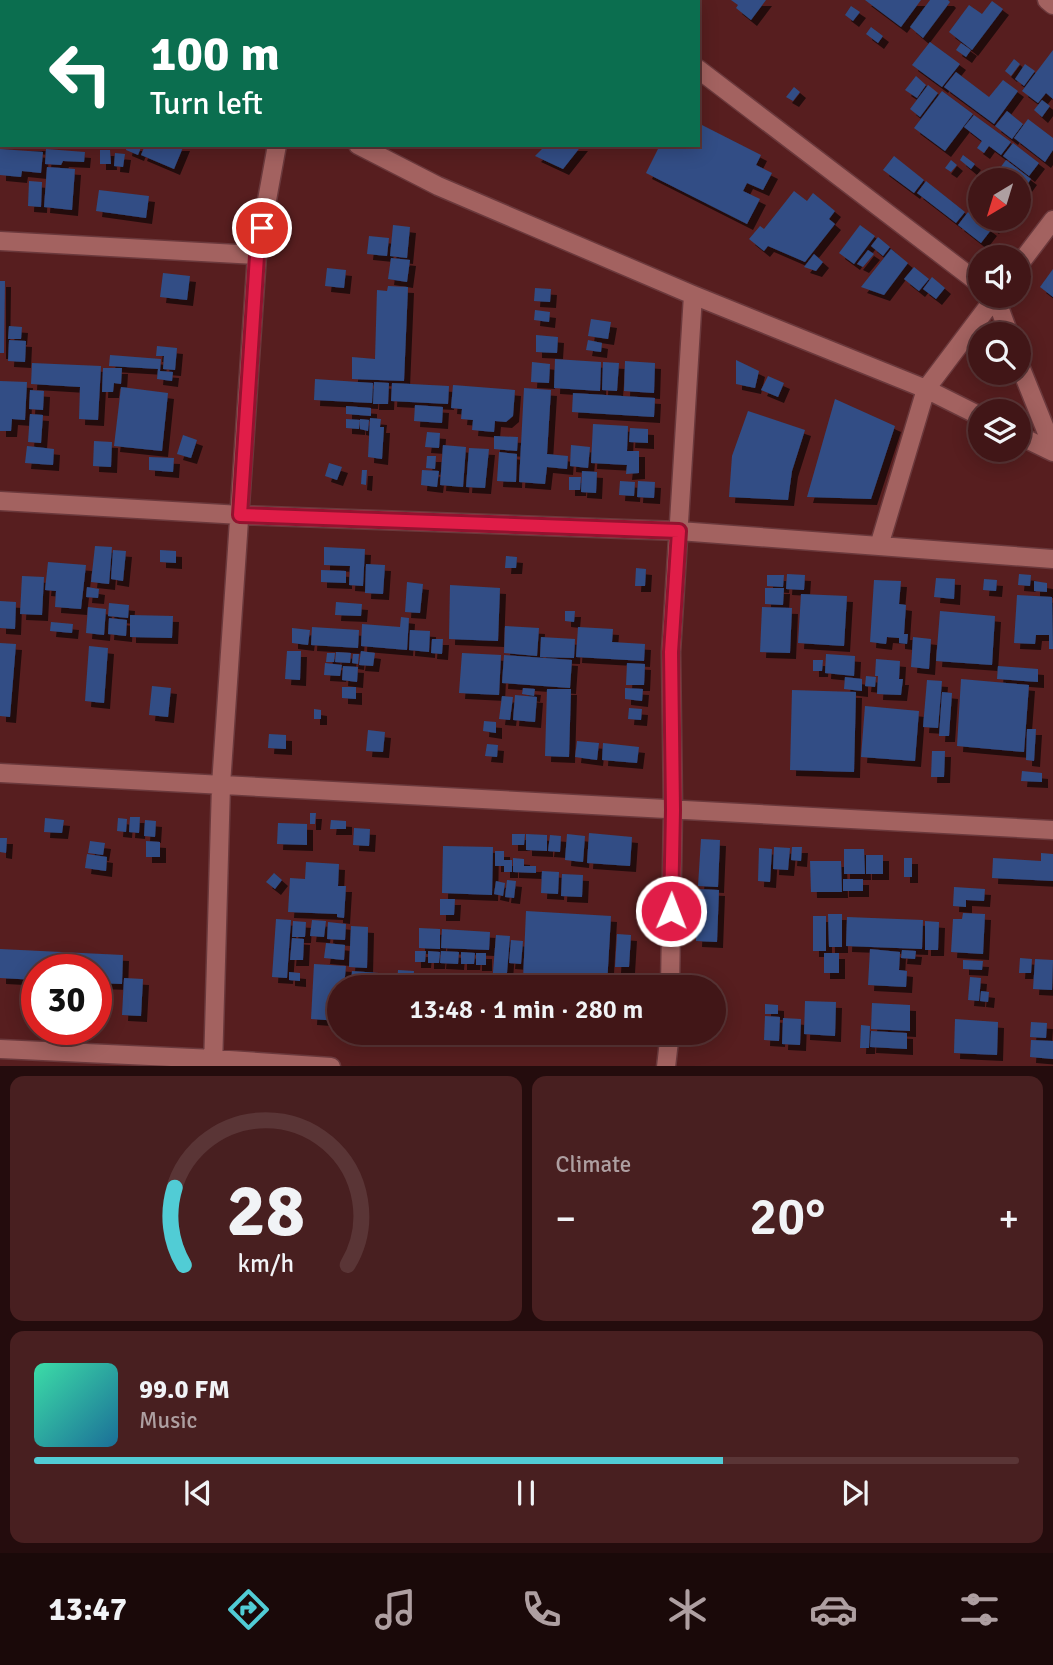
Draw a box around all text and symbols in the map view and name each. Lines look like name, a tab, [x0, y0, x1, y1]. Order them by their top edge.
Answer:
text: 100 m	[150, 24, 280, 84]
icon: left	[35, 28, 126, 119]
text: Turn left	[150, 84, 263, 123]
north arrow	[968, 168, 1031, 231]
map controls	[968, 168, 1031, 462]
pin	[232, 198, 292, 258]
icon: arrive	[243, 209, 281, 247]
button: sound	[968, 245, 1031, 308]
button: search	[968, 322, 1031, 385]
button: layers	[968, 399, 1031, 462]
position arrow	[634, 874, 708, 948]
speed limit sign: 30	[21, 954, 112, 1045]
text: 13:48 · 1 min · 280 m	[410, 994, 643, 1026]
text: Climate	[556, 1150, 631, 1179]
text: 28	[226, 1167, 305, 1256]
text: 20°	[749, 1185, 825, 1249]
text: −	[556, 1195, 576, 1242]
text: +	[998, 1195, 1019, 1242]
text: km/h	[237, 1247, 294, 1278]
text: 99.0 FM	[139, 1374, 230, 1406]
text: Music	[139, 1406, 197, 1435]
icon: previous	[179, 1474, 217, 1512]
icon: pause	[507, 1474, 545, 1512]
icon: next	[836, 1474, 874, 1512]
icon: directions	[224, 1585, 273, 1634]
icon: music	[371, 1585, 420, 1634]
icon: phone	[517, 1585, 566, 1634]
icon: climate	[663, 1585, 712, 1634]
icon: car	[809, 1585, 858, 1634]
icon: filters	[955, 1585, 1004, 1634]
text: 13:47	[49, 1590, 127, 1629]

